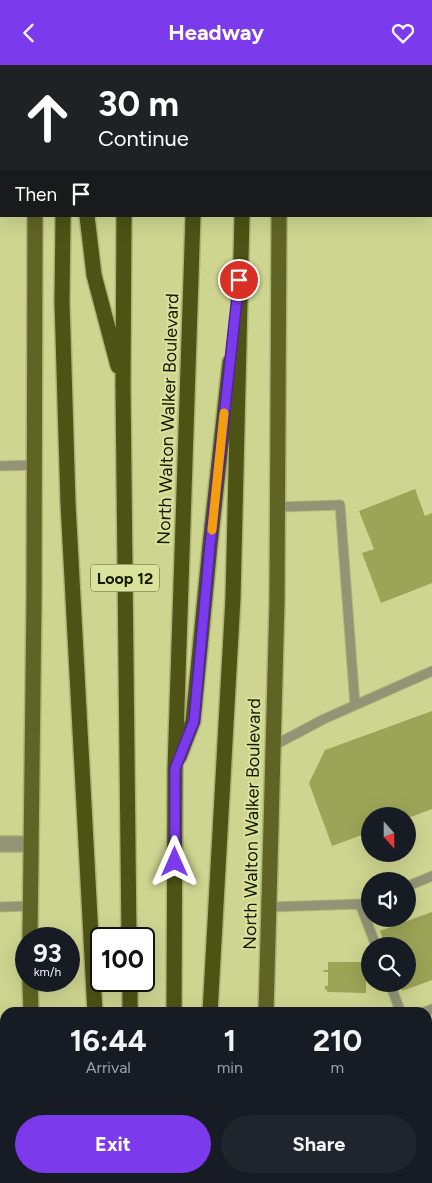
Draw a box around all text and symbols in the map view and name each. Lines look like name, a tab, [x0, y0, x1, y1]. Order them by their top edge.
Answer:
icon: back	[15, 19, 43, 47]
text: Headway	[168, 19, 264, 46]
icon: heart	[389, 19, 417, 47]
text: 30 m	[98, 83, 179, 125]
icon: ahead	[15, 85, 80, 150]
text: Continue	[98, 125, 189, 152]
icon: arrive	[67, 180, 95, 208]
text: Then	[15, 183, 57, 206]
pin	[218, 259, 260, 301]
icon: arrive	[225, 266, 253, 294]
street label: North Walton Walker Boulevard	[153, 293, 183, 545]
road number: Loop 12	[91, 564, 159, 591]
street label: North Walton Walker Boulevard	[239, 698, 265, 950]
north arrow	[361, 807, 416, 863]
map controls	[361, 807, 416, 992]
position arrow	[148, 835, 200, 887]
button: sound	[361, 872, 416, 927]
speed limit sign: 100	[90, 927, 155, 992]
button: search	[361, 937, 416, 992]
text: 93	[33, 938, 62, 968]
text: km/h	[34, 965, 61, 979]
text: 16:44	[70, 1022, 147, 1059]
text: 1	[223, 1022, 236, 1059]
text: 210	[313, 1022, 362, 1059]
text: Arrival	[86, 1058, 131, 1077]
text: min	[217, 1058, 243, 1077]
text: m	[331, 1058, 344, 1077]
button: Exit	[15, 1115, 211, 1173]
button: Share	[221, 1115, 417, 1173]

